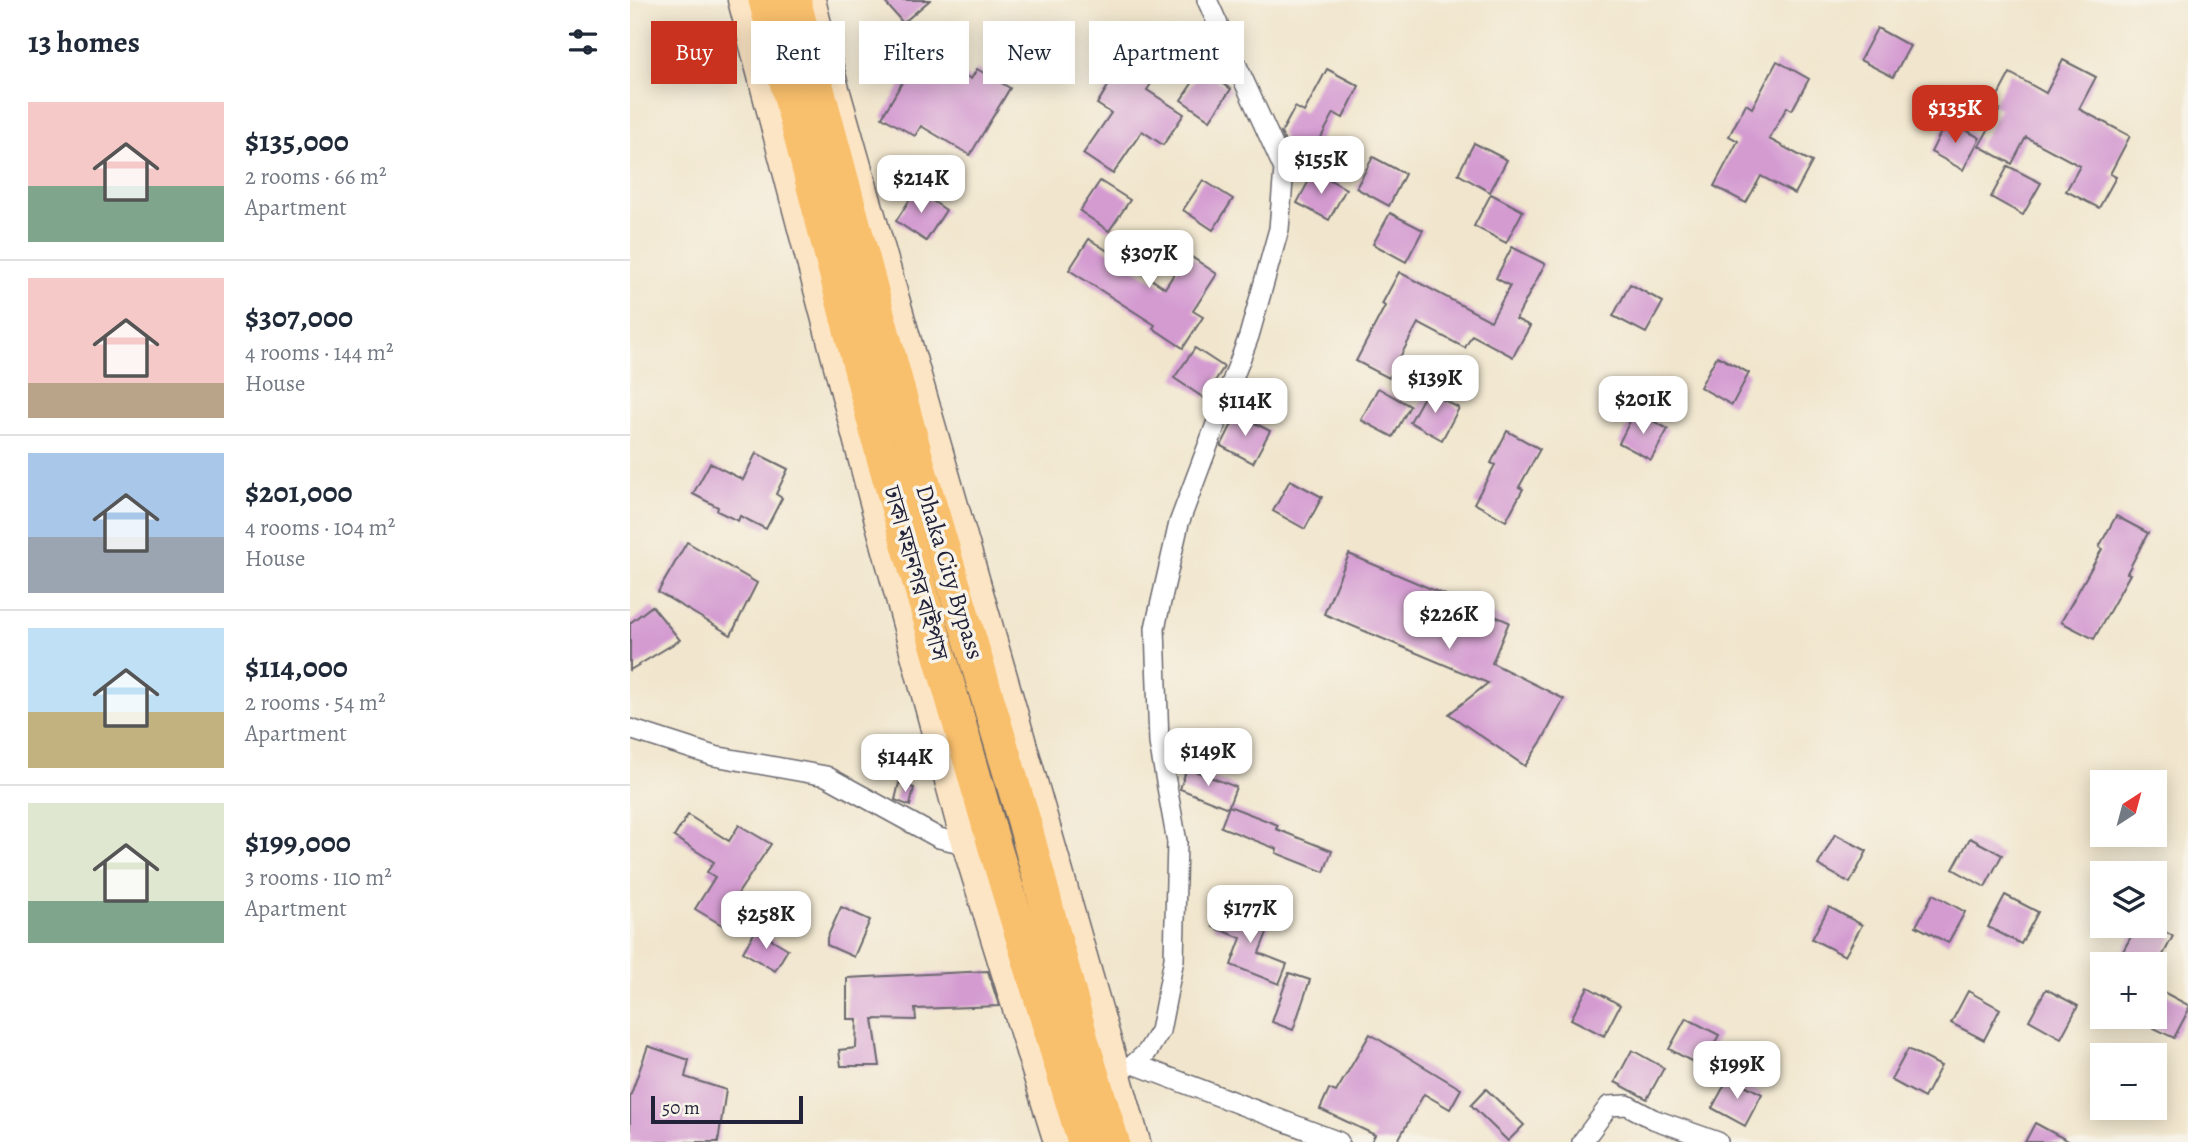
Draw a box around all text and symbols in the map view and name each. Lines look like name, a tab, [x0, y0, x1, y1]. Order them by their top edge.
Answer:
chip: Buy	[651, 21, 737, 84]
chip: Rent	[751, 21, 845, 84]
chip: Filters	[859, 21, 969, 84]
chip: New	[983, 21, 1075, 84]
chip: Apartment	[1089, 21, 1244, 84]
text: 13 homes	[28, 22, 140, 62]
icon: filters	[564, 23, 602, 61]
pin: $135K	[1906, 86, 2004, 145]
text: $135K	[1928, 92, 1982, 123]
text: $135,000	[245, 121, 349, 161]
icon: home	[84, 130, 168, 214]
pin: $155K	[1272, 136, 1370, 196]
text: $155K	[1294, 143, 1348, 174]
pin: $214K	[872, 156, 970, 215]
text: 2 rooms · 66 m²	[245, 161, 387, 192]
text: $214K	[893, 162, 949, 193]
text: Apartment	[245, 192, 347, 223]
pin: $307K	[1100, 230, 1198, 290]
text: $307K	[1120, 237, 1178, 268]
text: $307,000	[245, 297, 353, 337]
icon: home	[84, 306, 168, 390]
text: 4 rooms · 144 m²	[245, 337, 393, 368]
pin: $139K	[1386, 356, 1484, 415]
text: $139K	[1408, 362, 1462, 393]
text: House	[245, 368, 305, 399]
pin: $201K	[1594, 376, 1692, 436]
pin: $114K	[1196, 378, 1294, 438]
text: $201K	[1615, 383, 1671, 414]
text: $114K	[1218, 385, 1272, 416]
text: $201,000	[245, 472, 353, 512]
icon: home	[84, 481, 168, 565]
street label: ঢাকা মহানগর বাইপাস	[876, 481, 957, 665]
street label: Dhaka City Bypass	[908, 481, 992, 663]
text: 4 rooms · 104 m²	[245, 512, 395, 543]
text: House	[245, 543, 305, 574]
pin: $226K	[1400, 592, 1498, 651]
text: $226K	[1420, 598, 1478, 629]
text: $114,000	[245, 647, 348, 687]
icon: home	[84, 656, 168, 740]
text: 2 rooms · 54 m²	[245, 687, 386, 718]
text: Apartment	[245, 718, 347, 749]
pin: $149K	[1159, 728, 1257, 788]
pin: $144K	[856, 734, 954, 794]
text: $149K	[1180, 735, 1236, 766]
text: $144K	[877, 741, 933, 772]
north arrow	[2090, 770, 2166, 847]
map controls	[2090, 770, 2167, 1120]
text: $199,000	[245, 822, 351, 862]
icon: home	[84, 831, 168, 915]
button: layers	[2090, 861, 2167, 938]
text: 3 rooms · 110 m²	[245, 862, 392, 893]
pin: $177K	[1201, 886, 1299, 945]
pin: $258K	[717, 892, 815, 951]
text: $177K	[1223, 892, 1277, 923]
text: Apartment	[245, 893, 347, 924]
text: $258K	[737, 898, 795, 929]
button: +	[2090, 952, 2167, 1029]
pin: $199K	[1688, 1042, 1786, 1101]
button: −	[2090, 1043, 2167, 1120]
text: $199K	[1709, 1048, 1765, 1079]
scale bar	[651, 1093, 803, 1125]
text: 50 m	[662, 1095, 700, 1121]

